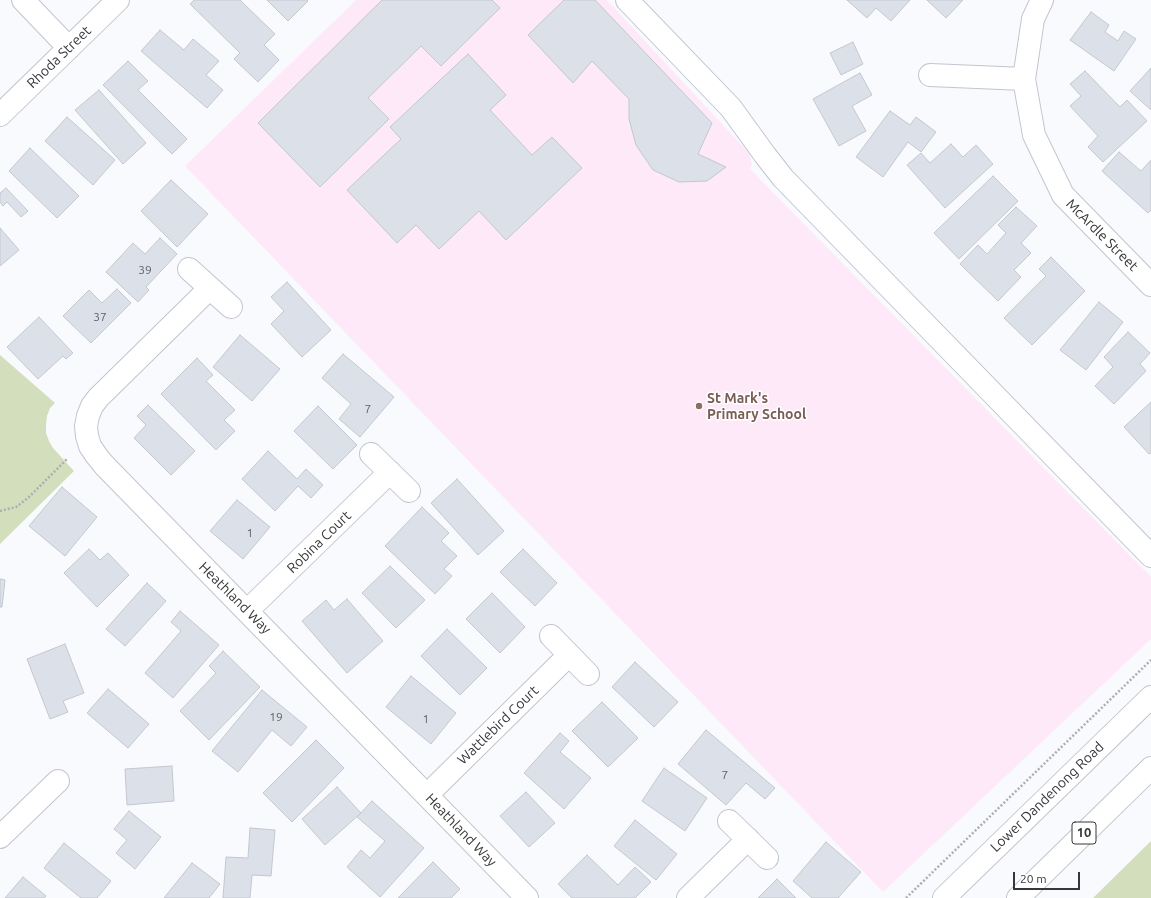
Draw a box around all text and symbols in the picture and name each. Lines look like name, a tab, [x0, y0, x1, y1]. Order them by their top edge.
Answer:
street label: Rhoda Street	[23, 22, 95, 92]
street label: McArdle Street	[1062, 195, 1142, 275]
house number: 39	[138, 263, 152, 277]
house number: 37	[93, 310, 107, 324]
place label: St Mark's Primary School	[707, 390, 806, 422]
marker: St Mark's Primary School	[694, 401, 704, 411]
house number: 7	[365, 402, 371, 416]
street label: Robina Court	[284, 507, 354, 577]
house number: 1	[247, 526, 253, 540]
street label: Heathland Way	[195, 558, 275, 638]
street label: Wattlebird Court	[454, 682, 542, 768]
house number: 19	[269, 710, 283, 724]
house number: 1	[423, 712, 429, 726]
street label: Lower Dandenong Road	[987, 738, 1107, 856]
house number: 7	[722, 768, 728, 782]
street label: Heathland Way	[422, 790, 500, 870]
road number: 10	[1072, 822, 1096, 844]
scale bar	[1015, 864, 1082, 890]
text: 20 m	[1020, 872, 1047, 885]

